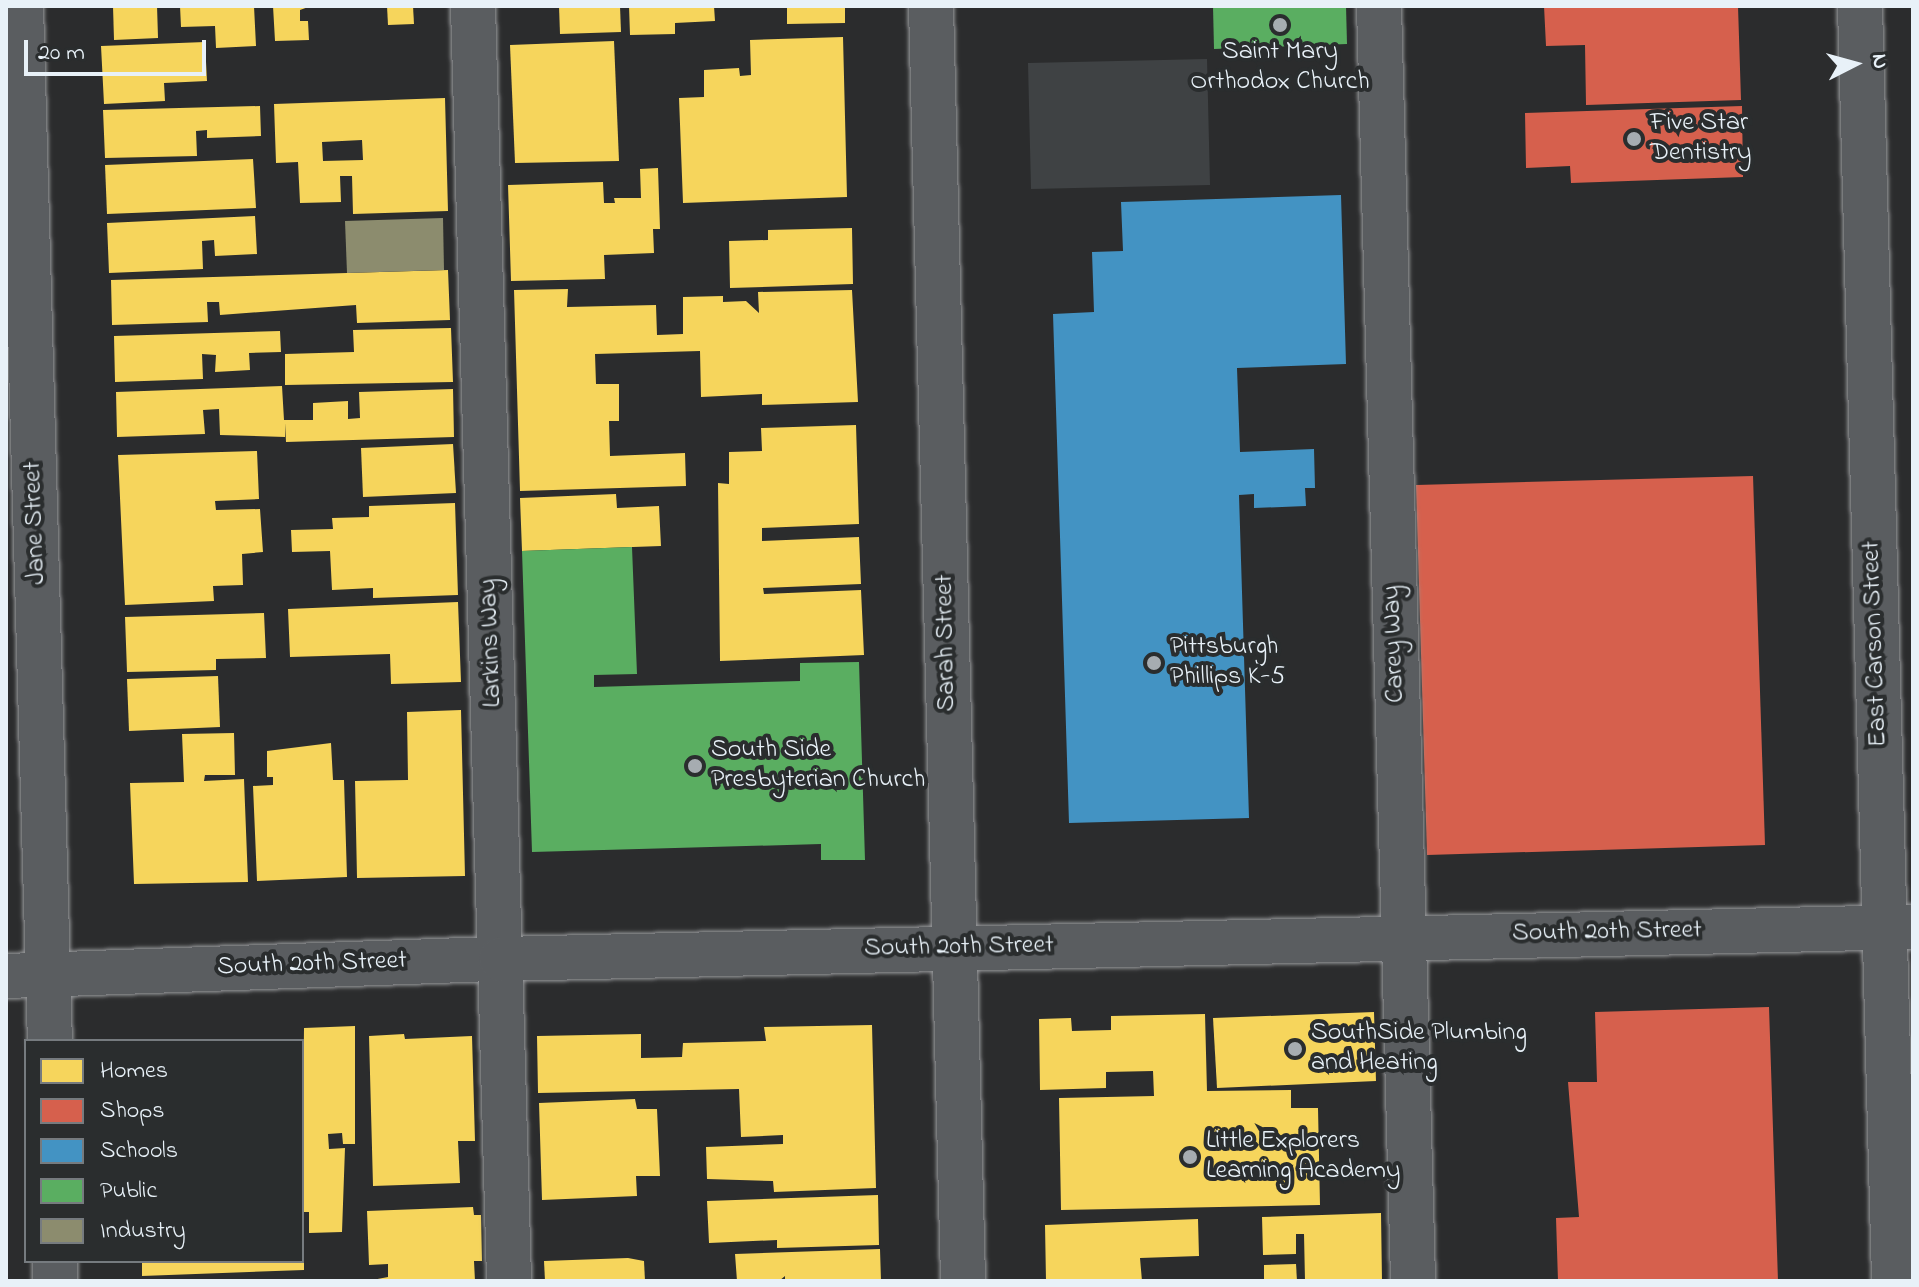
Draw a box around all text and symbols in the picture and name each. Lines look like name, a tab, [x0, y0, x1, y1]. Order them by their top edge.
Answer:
marker: Saint Mary Orthodox Church	[1271, 16, 1289, 34]
scale bar	[28, 24, 210, 74]
north arrow	[1815, 24, 1895, 104]
text: 20 m	[38, 36, 85, 71]
place label: Saint Mary Orthodox Church	[1190, 37, 1370, 98]
text: N	[1862, 52, 1896, 71]
place label: Five Star Dentistry	[1650, 108, 1751, 170]
marker: Five Star Dentistry	[1625, 130, 1643, 148]
street label: Jane Street	[18, 461, 54, 585]
street label: East Carson Street	[1857, 540, 1895, 748]
street label: Sarah Street	[930, 574, 964, 712]
street label: Larkins Way	[474, 578, 510, 708]
street label: Carey Way	[1377, 585, 1413, 703]
place label: Pittsburgh Phillips K-5	[1170, 632, 1285, 694]
marker: Pittsburgh Phillips K-5	[1145, 654, 1163, 672]
place label: South Side Presbyterian Church	[711, 735, 925, 796]
marker: South Side Presbyterian Church	[686, 757, 704, 775]
street label: South 20th Street	[1512, 916, 1702, 950]
street label: South 20th Street	[864, 931, 1054, 965]
street label: South 20th Street	[217, 946, 407, 984]
place label: SouthSide Plumbing and Heating	[1311, 1018, 1527, 1080]
legend	[24, 1039, 304, 1263]
marker: SouthSide Plumbing and Heating	[1286, 1040, 1304, 1058]
text: Homes	[100, 1054, 168, 1089]
text: Shops	[100, 1094, 165, 1129]
place label: Little Explorers Learning Academy	[1206, 1126, 1400, 1188]
text: Schools	[100, 1134, 178, 1169]
marker: Little Explorers Learning Academy	[1181, 1148, 1199, 1166]
text: Public	[100, 1174, 157, 1209]
text: Industry	[100, 1214, 186, 1249]

